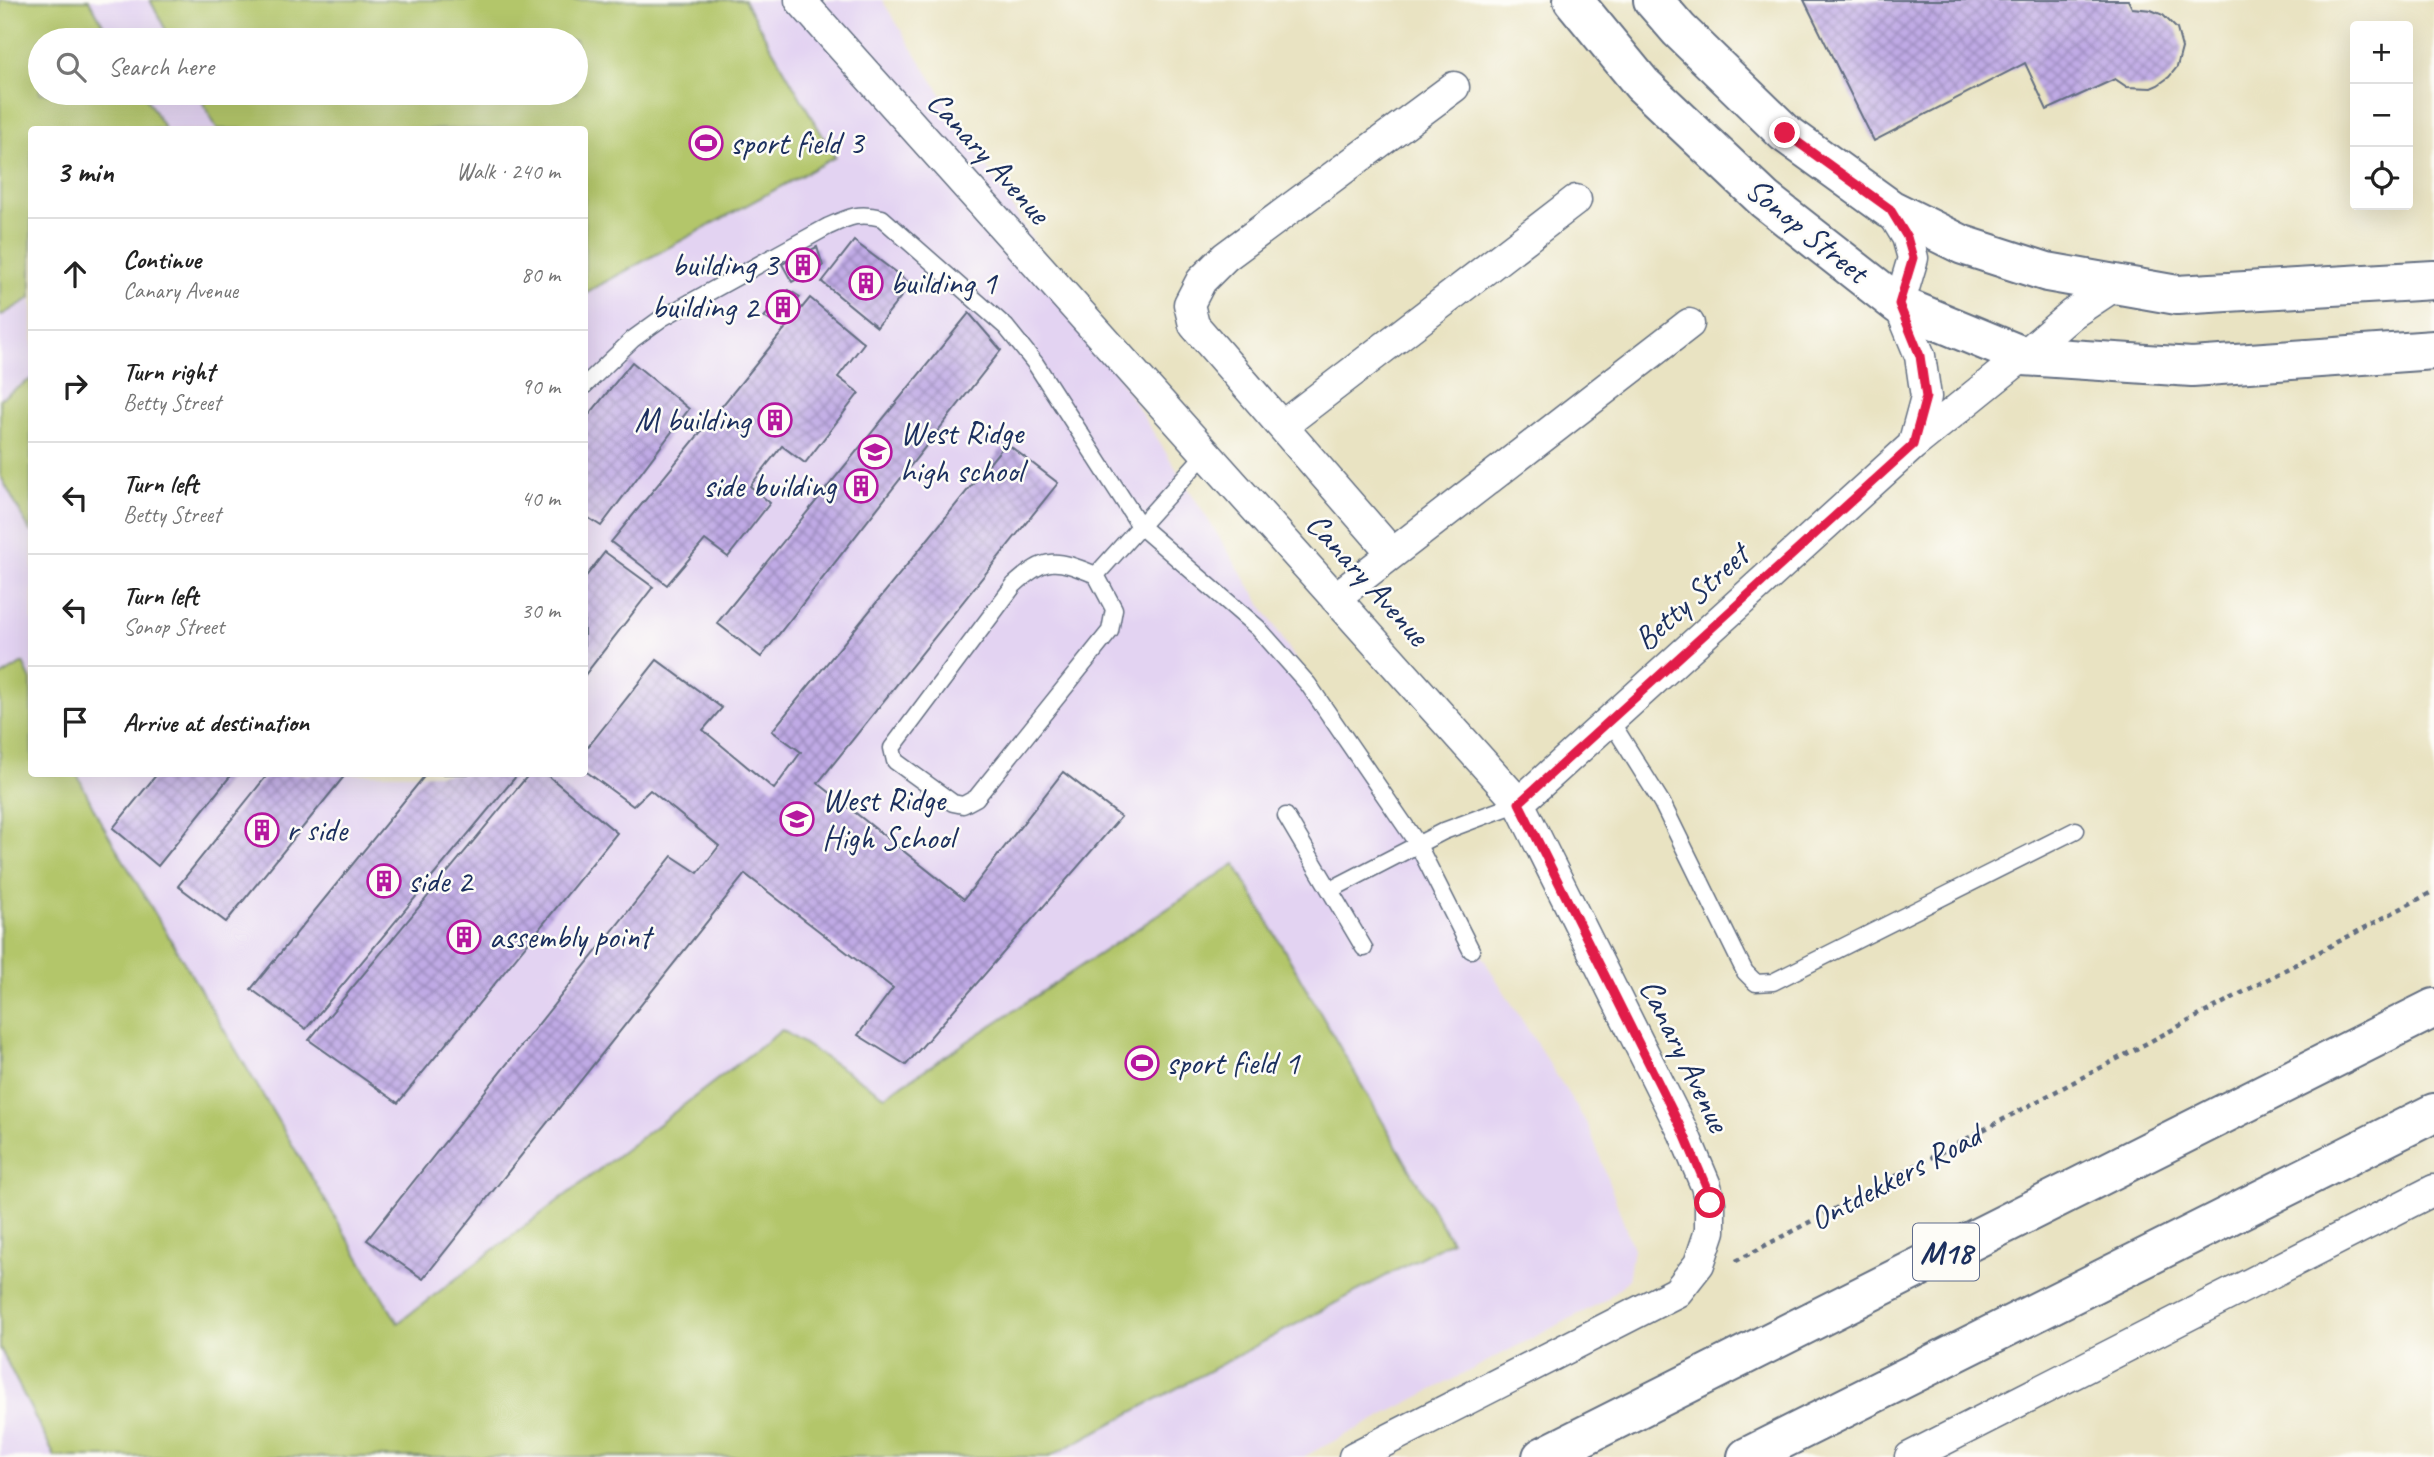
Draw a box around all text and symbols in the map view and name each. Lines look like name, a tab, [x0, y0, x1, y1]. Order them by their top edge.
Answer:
map controls	[2350, 21, 2413, 210]
button: +	[2350, 21, 2413, 84]
search box	[28, 28, 588, 105]
icon: search	[52, 48, 90, 86]
text: Search here	[108, 50, 214, 83]
street label: Canary Avenue	[918, 82, 1061, 234]
button: −	[2350, 84, 2413, 147]
route end	[1769, 117, 1800, 148]
place label: sport field 3	[730, 122, 866, 164]
sports icon: sport field 3	[687, 124, 725, 162]
button: locate	[2350, 147, 2413, 210]
text: 3 min	[56, 153, 113, 191]
text: Walk · 240 m	[456, 157, 560, 186]
street label: Sonop Street	[1737, 168, 1879, 294]
text: Continue	[123, 243, 201, 276]
place label: building 3	[671, 244, 780, 286]
building icon: building 3	[784, 246, 822, 284]
icon: ahead	[56, 255, 94, 293]
text: 80 m	[521, 260, 560, 289]
place label: building 1	[890, 262, 999, 304]
building icon: building 1	[847, 264, 885, 302]
text: Canary Avenue	[123, 276, 238, 305]
place label: building 2	[651, 286, 761, 328]
building icon: building 2	[764, 288, 802, 326]
text: Turn right	[123, 355, 214, 388]
icon: right	[56, 367, 94, 405]
text: 90 m	[521, 372, 560, 401]
text: Betty Street	[123, 388, 221, 417]
place label: M building	[635, 399, 752, 441]
building icon: M building	[756, 401, 794, 439]
place label: West Ridge high school	[900, 412, 1028, 492]
school or university icon: West Ridge high school	[856, 433, 894, 471]
place label: side building	[703, 465, 837, 507]
text: Turn left	[123, 467, 198, 500]
building icon: side building	[842, 467, 880, 505]
icon: left	[56, 479, 94, 517]
text: 40 m	[521, 484, 560, 513]
text: Betty Street	[123, 500, 221, 529]
street label: Canary Avenue	[1297, 504, 1440, 656]
street label: Betty Street	[1625, 532, 1760, 660]
text: Turn left	[123, 579, 198, 612]
icon: left	[56, 591, 94, 629]
text: 30 m	[521, 596, 560, 625]
text: Sonop Street	[123, 612, 224, 641]
icon: arrive	[56, 703, 94, 741]
text: Arrive at destination	[123, 706, 309, 739]
place label: West Ridge High School	[822, 779, 960, 859]
school or university icon: West Ridge High School	[778, 800, 816, 838]
place label: r side	[286, 809, 349, 851]
building icon: r side	[243, 811, 281, 849]
place label: side 2	[408, 860, 475, 902]
building icon: side 2	[365, 862, 403, 900]
place label: assembly point	[489, 916, 654, 958]
building icon: assembly point	[445, 918, 483, 956]
street label: Canary Avenue	[1630, 972, 1741, 1140]
place label: sport field 1	[1166, 1042, 1302, 1084]
sports icon: sport field 1	[1123, 1044, 1161, 1082]
street label: Ontdekkers Road	[1802, 1112, 1992, 1240]
route start	[1694, 1187, 1725, 1218]
road number: M18	[1913, 1224, 1979, 1280]

